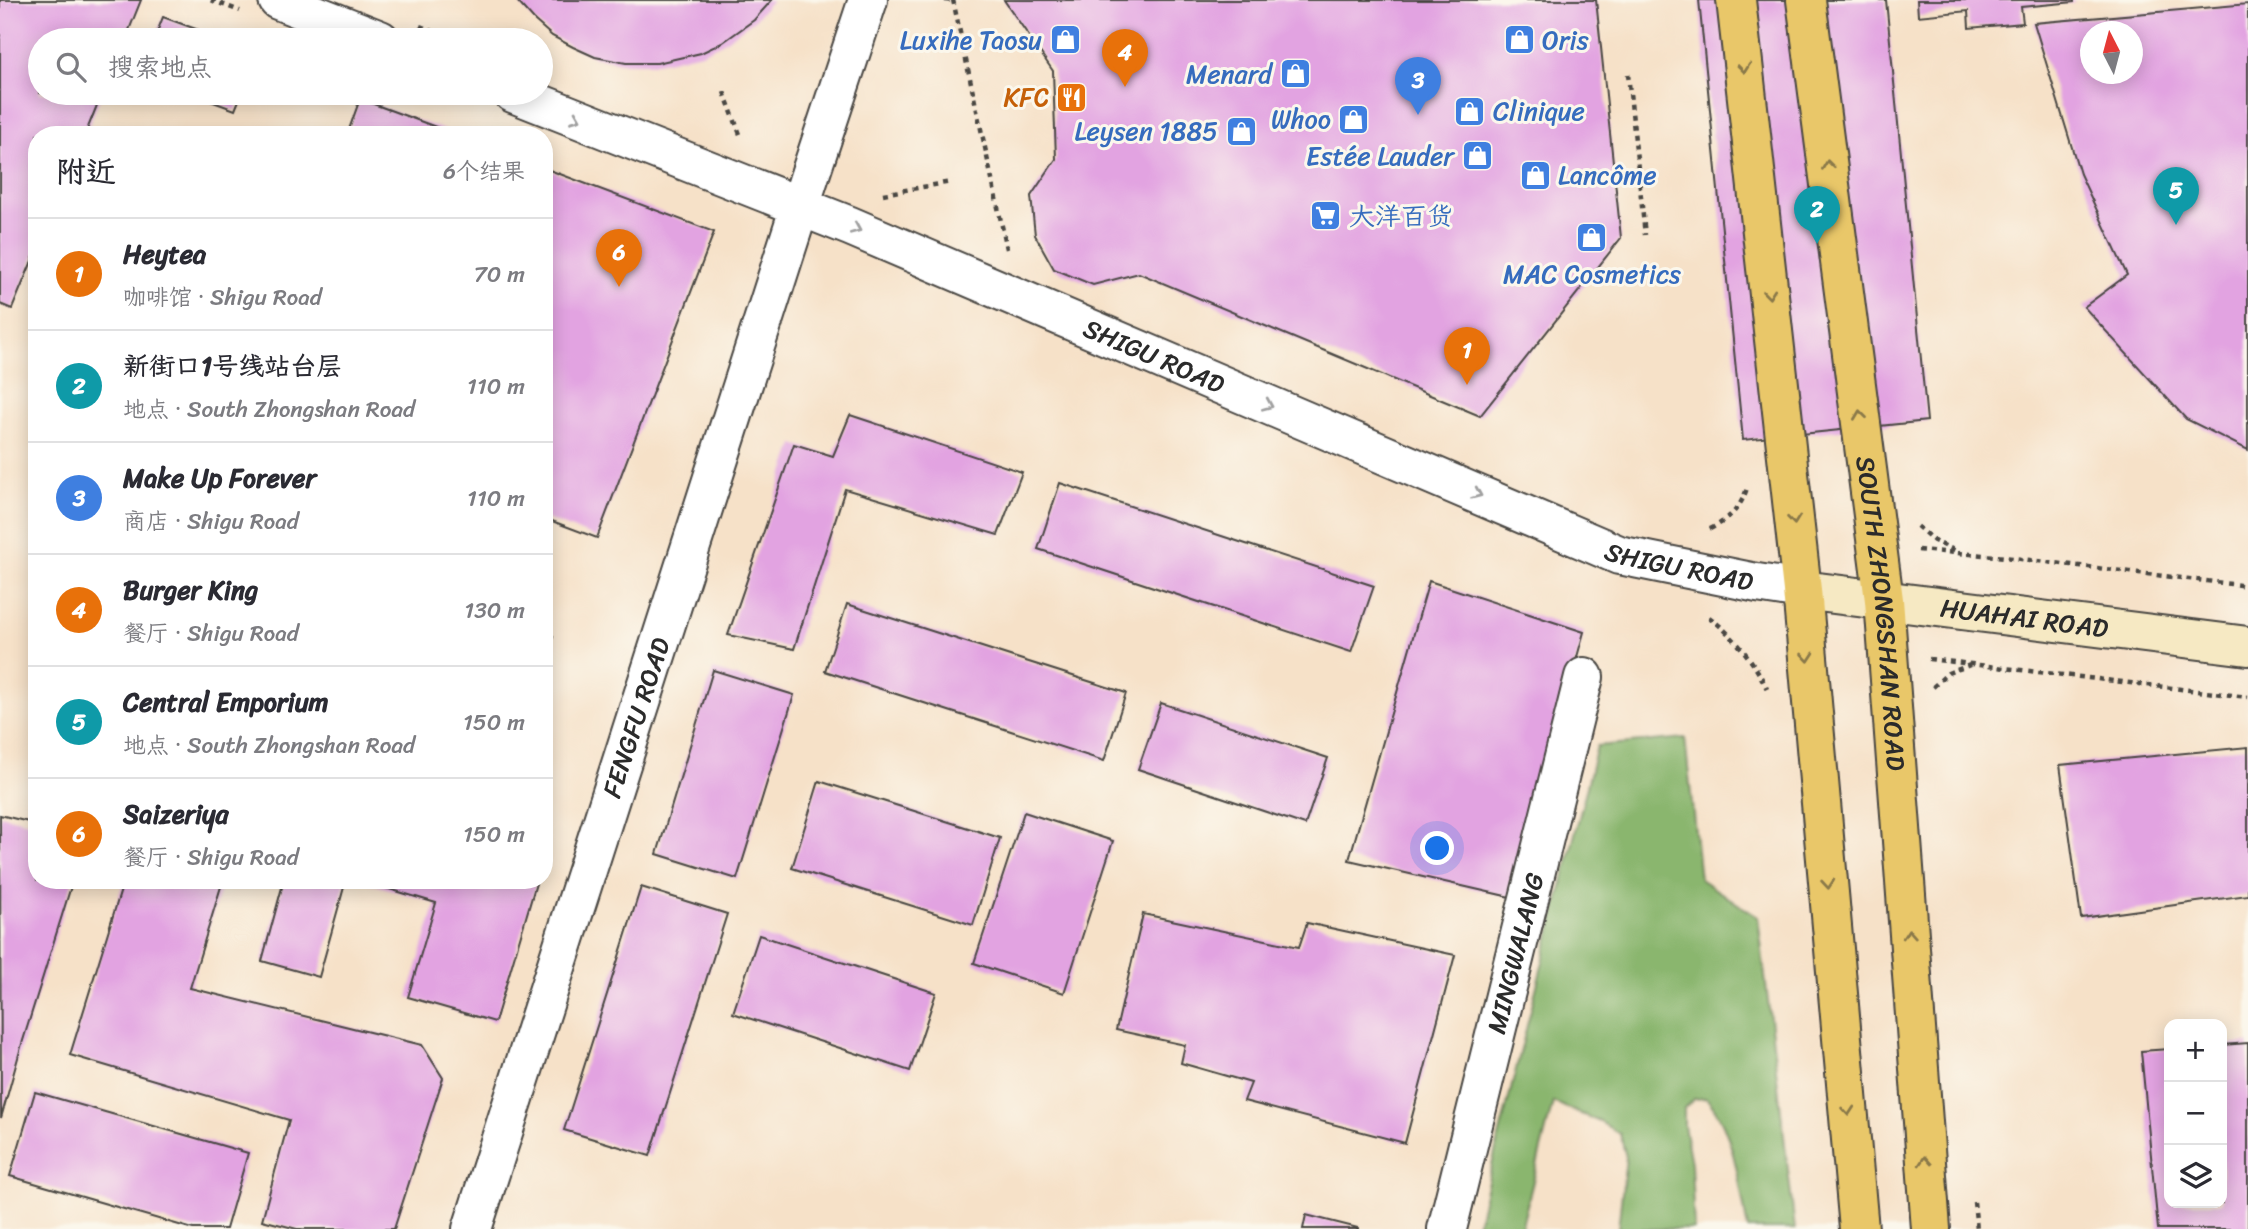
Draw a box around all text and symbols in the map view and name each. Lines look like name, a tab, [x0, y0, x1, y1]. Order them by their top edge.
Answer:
place label: Luxihe Taosu	[900, 17, 1042, 63]
place label: Oris	[1542, 17, 1589, 63]
north arrow	[2080, 21, 2143, 84]
shop icon: Luxihe Taosu	[1048, 23, 1082, 57]
shop icon: Oris	[1502, 23, 1536, 57]
search box	[28, 28, 553, 105]
pin: 4	[1102, 29, 1148, 87]
text: 搜索地点	[108, 44, 212, 90]
icon: search	[52, 48, 90, 86]
place label: Menard	[1186, 51, 1274, 97]
shop icon: Menard	[1278, 57, 1312, 91]
pin: 3	[1395, 57, 1441, 115]
one-way arrow	[1736, 62, 1751, 74]
place label: KFC	[1003, 74, 1049, 120]
restaurant icon: KFC	[1055, 80, 1089, 114]
place label: Clinique	[1493, 88, 1585, 134]
shop icon: Clinique	[1453, 94, 1487, 128]
place label: Whoo	[1271, 96, 1331, 142]
shop icon: Whoo	[1337, 102, 1371, 136]
place label: Leysen 1885	[1075, 108, 1218, 154]
one-way arrow	[570, 109, 582, 123]
shop icon: Leysen 1885	[1224, 114, 1258, 148]
place label: Estée Lauder	[1306, 133, 1455, 179]
shop icon: Estée Lauder	[1460, 139, 1494, 173]
text: 附近	[56, 145, 116, 199]
text: 6个结果	[443, 151, 525, 192]
place label: Lancôme	[1558, 152, 1657, 198]
shop icon: Lancôme	[1518, 158, 1552, 192]
one-way arrow	[1820, 159, 1835, 171]
pin: 5	[2153, 167, 2199, 225]
pin: 2	[1794, 186, 1840, 244]
place label: 大洋百货	[1349, 193, 1453, 239]
supermarket icon: 大洋百货	[1309, 199, 1343, 233]
one-way arrow	[850, 220, 862, 234]
shop icon: MAC Cosmetics	[1575, 221, 1609, 255]
pin: 6	[596, 229, 642, 287]
text: Heytea	[123, 231, 206, 277]
place label: MAC Cosmetics	[1503, 251, 1681, 297]
text: 1	[74, 254, 84, 295]
text: 70 m	[474, 254, 525, 295]
text: 咖啡馆 · Shigu Road	[123, 277, 322, 318]
one-way arrow	[1761, 289, 1776, 300]
street label: SHIGU ROAD	[1076, 305, 1233, 407]
pin: 1	[1444, 327, 1490, 385]
text: 新街口1号线站台层	[123, 343, 342, 389]
text: 2	[72, 366, 86, 407]
text: 110 m	[467, 366, 525, 407]
text: 地点 · South Zhongshan Road	[123, 389, 415, 430]
one-way arrow	[1262, 396, 1274, 410]
one-way arrow	[1853, 409, 1868, 421]
street label: SOUTH ZHONGSHAN ROAD	[1842, 453, 1920, 773]
text: Make Up Forever	[123, 455, 316, 501]
text: 3	[73, 478, 85, 519]
text: 110 m	[467, 478, 525, 519]
one-way arrow	[1470, 486, 1483, 500]
text: 商店 · Shigu Road	[123, 501, 299, 542]
one-way arrow	[1787, 514, 1802, 526]
street label: SHIGU ROAD	[1597, 528, 1758, 605]
text: Burger King	[123, 567, 258, 613]
street label: HUAHAI ROAD	[1938, 585, 2111, 651]
text: 4	[72, 590, 86, 631]
text: 130 m	[464, 590, 525, 631]
text: 餐厅 · Shigu Road	[123, 613, 299, 654]
street label: FENGFU ROAD	[589, 631, 683, 804]
one-way arrow	[1800, 652, 1815, 663]
text: Central Emporium	[123, 679, 329, 725]
text: 5	[72, 702, 86, 743]
text: 150 m	[463, 702, 525, 743]
text: 地点 · South Zhongshan Road	[123, 725, 415, 766]
text: Saizeriya	[123, 791, 229, 837]
text: 6	[72, 814, 86, 855]
text: 150 m	[463, 814, 525, 855]
your location	[1420, 831, 1454, 865]
text: 餐厅 · Shigu Road	[123, 837, 299, 878]
street label: MINGWALANG	[1473, 868, 1558, 1039]
one-way arrow	[1821, 878, 1836, 890]
one-way arrow	[1902, 928, 1917, 939]
map controls	[2164, 1019, 2227, 1208]
button: +	[2164, 1019, 2227, 1082]
button: −	[2164, 1082, 2227, 1145]
one-way arrow	[1841, 1105, 1856, 1116]
button: layers	[2164, 1145, 2227, 1208]
one-way arrow	[1918, 1155, 1933, 1166]

